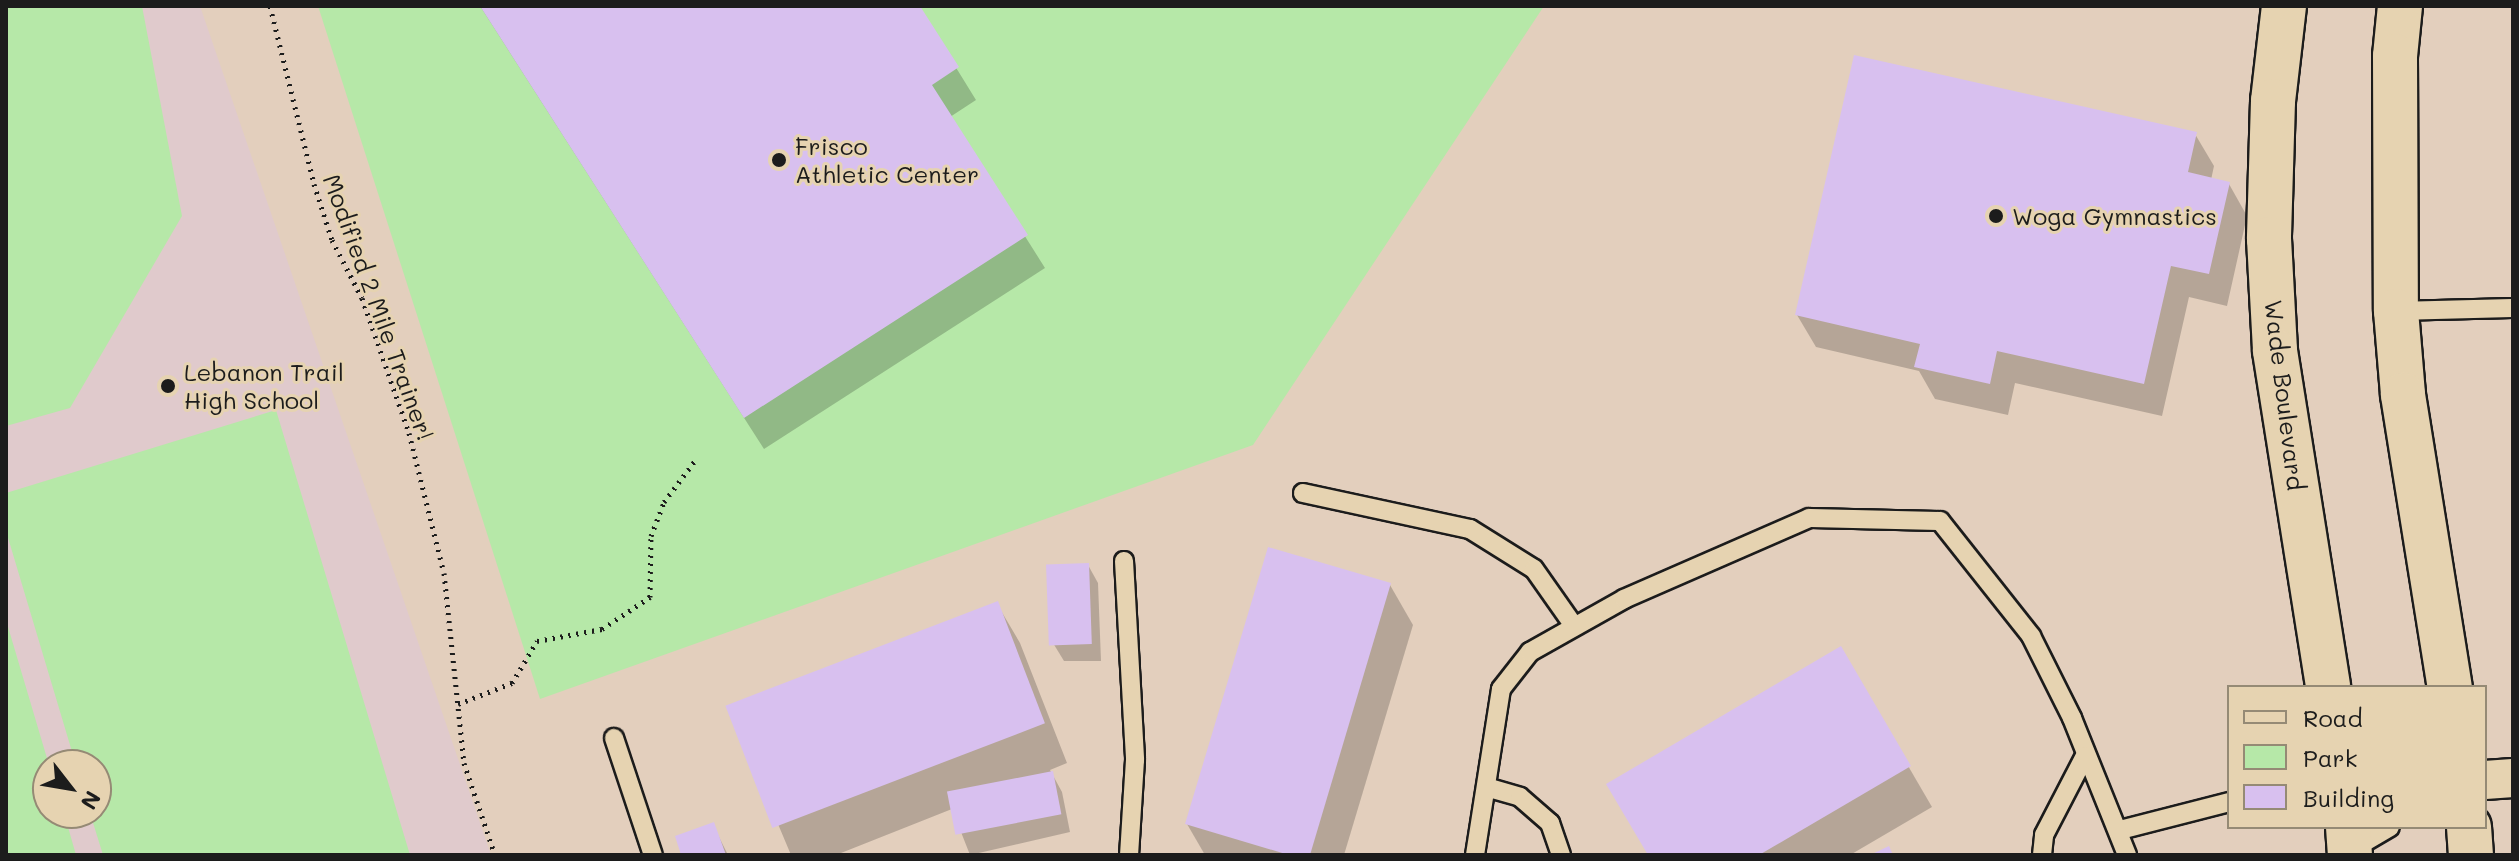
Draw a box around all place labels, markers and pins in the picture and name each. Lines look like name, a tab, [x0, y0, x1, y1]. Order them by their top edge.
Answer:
place label: Frisco Athletic Center	[795, 132, 979, 188]
marker: Frisco Athletic Center	[770, 151, 788, 169]
place label: Woga Gymnastics	[2012, 202, 2217, 230]
marker: Woga Gymnastics	[1987, 207, 2005, 225]
place label: Lebanon Trail High School	[184, 358, 344, 414]
marker: Lebanon Trail High School	[159, 377, 177, 395]

